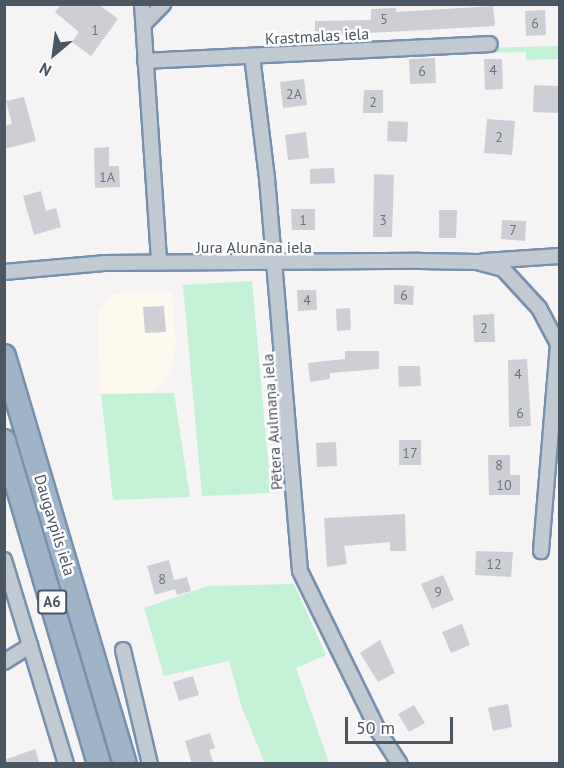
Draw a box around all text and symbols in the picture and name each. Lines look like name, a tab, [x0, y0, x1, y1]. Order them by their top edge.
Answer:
house number: 5	[380, 11, 388, 27]
house number: 6	[531, 15, 539, 31]
house number: 1	[91, 22, 99, 38]
north arrow	[24, 24, 84, 84]
street label: Krastmalas iela	[264, 24, 370, 48]
text: N	[36, 58, 55, 81]
house number: 4	[489, 62, 497, 78]
house number: 6	[418, 63, 426, 79]
house number: 2A	[286, 86, 302, 102]
house number: 2	[369, 94, 377, 110]
house number: 2	[495, 129, 503, 145]
house number: 1A	[99, 169, 115, 185]
house number: 1	[299, 212, 307, 228]
house number: 3	[379, 212, 387, 228]
house number: 7	[509, 222, 517, 238]
street label: Jura Alunāna iela	[196, 237, 312, 257]
house number: 6	[400, 287, 408, 303]
house number: 4	[303, 292, 311, 308]
house number: 2	[480, 320, 488, 336]
street label: Pētera Aulmaņa iela	[258, 353, 286, 491]
house number: 4	[514, 366, 522, 382]
house number: 6	[516, 405, 524, 421]
house number: 17	[402, 445, 418, 461]
house number: 8	[495, 457, 503, 473]
street label: Daugavpils iela	[30, 472, 80, 578]
house number: 10	[496, 477, 512, 493]
house number: 12	[486, 556, 502, 572]
house number: 8	[158, 571, 166, 587]
house number: 9	[434, 584, 442, 600]
road number: A6	[37, 590, 67, 614]
scale bar	[348, 705, 456, 743]
text: 50 m	[356, 716, 395, 739]

